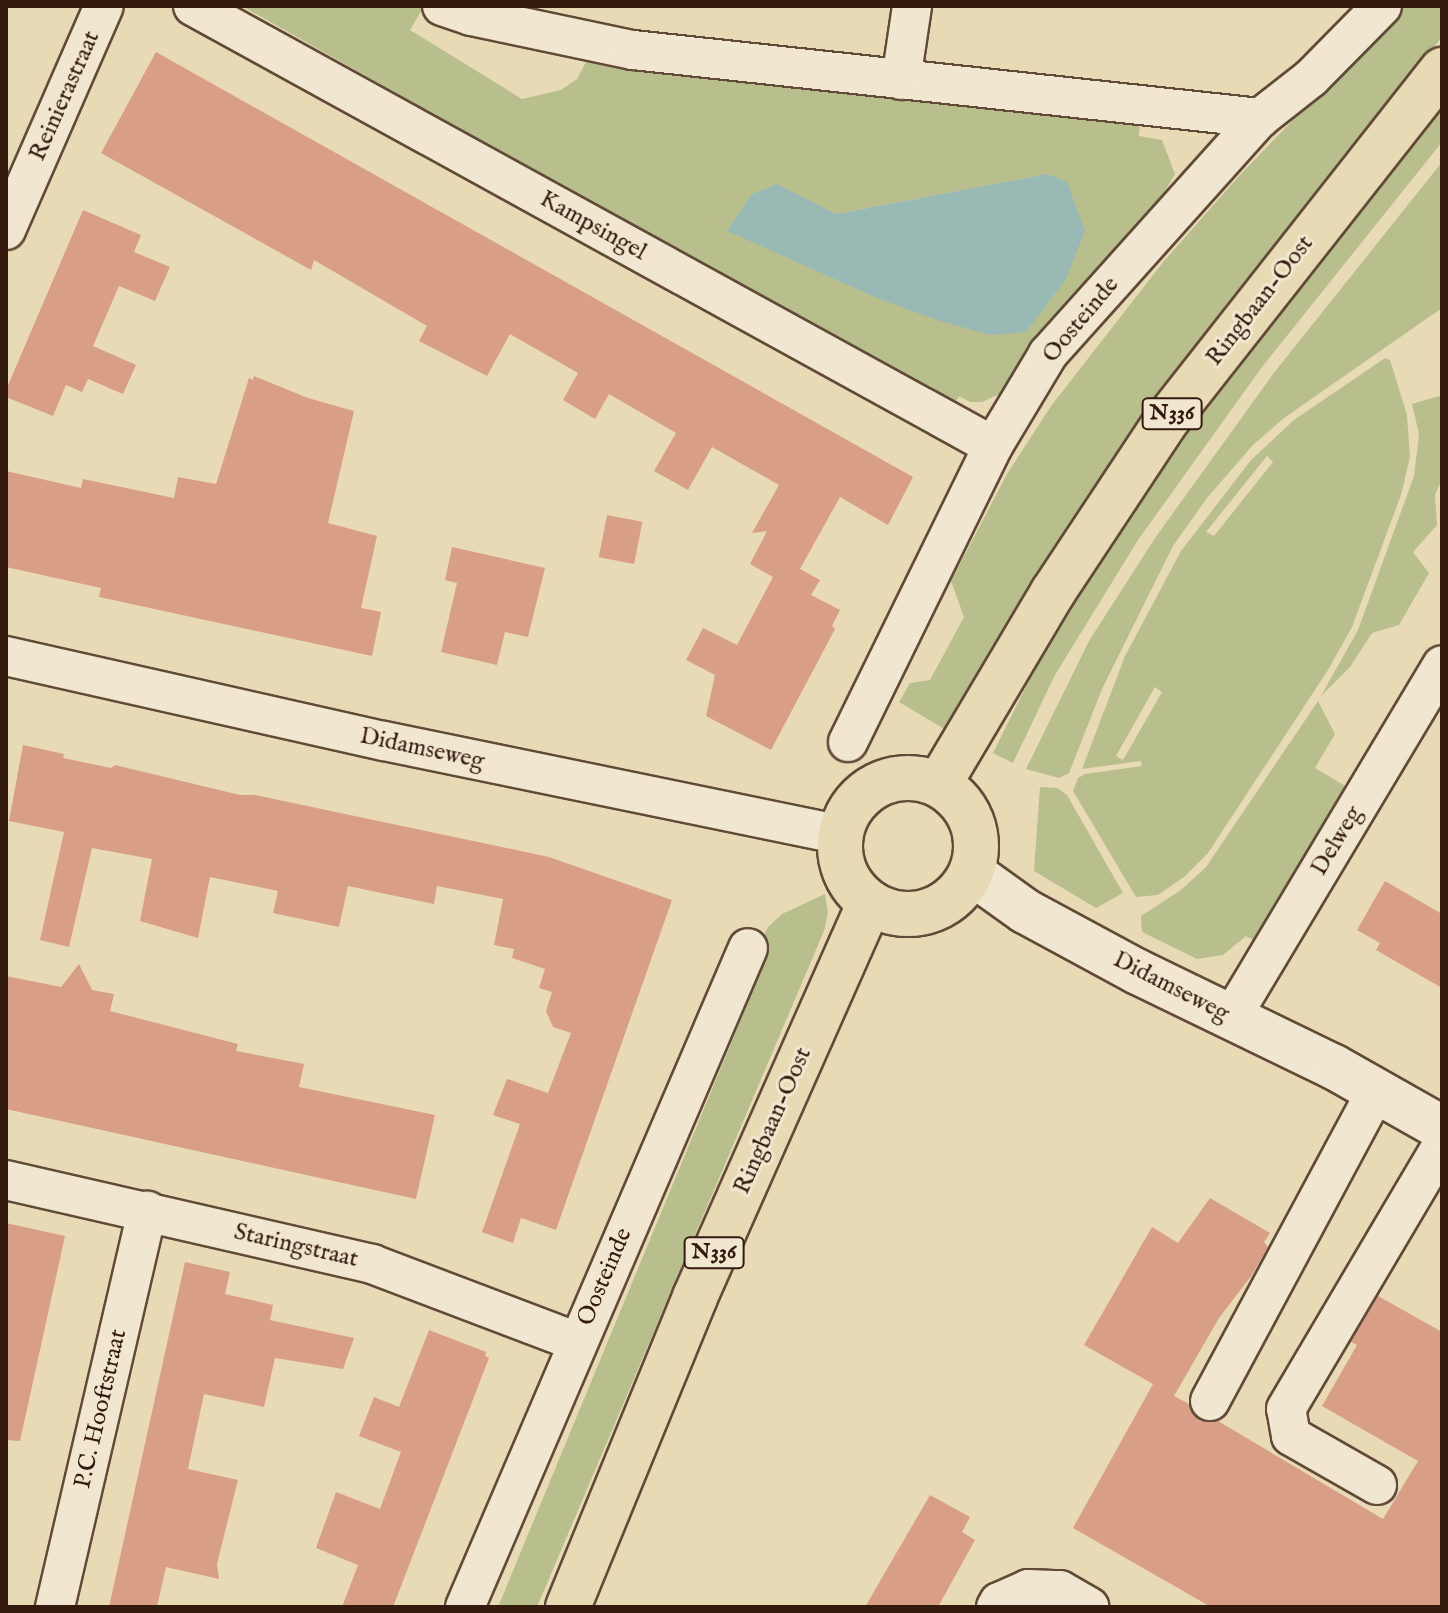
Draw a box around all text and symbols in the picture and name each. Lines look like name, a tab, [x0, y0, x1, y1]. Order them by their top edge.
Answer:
street label: Reinierastraat	[24, 26, 106, 166]
street label: Kampsingel	[535, 185, 651, 267]
street label: Ringbaan-Oost	[1200, 230, 1320, 372]
street label: Oosteinde	[1037, 271, 1125, 369]
road number: N336	[1140, 396, 1204, 432]
street label: Didamseweg	[357, 722, 487, 776]
street label: Delweg	[1305, 801, 1369, 881]
street label: Didamseweg	[1108, 945, 1234, 1029]
street label: Ringbaan-Oost	[728, 1043, 818, 1199]
street label: Staringstraat	[231, 1218, 361, 1274]
street label: Oosteinde	[572, 1224, 638, 1330]
road number: N336	[682, 1235, 746, 1271]
street label: P.C. Hooftstraat	[69, 1327, 133, 1491]

